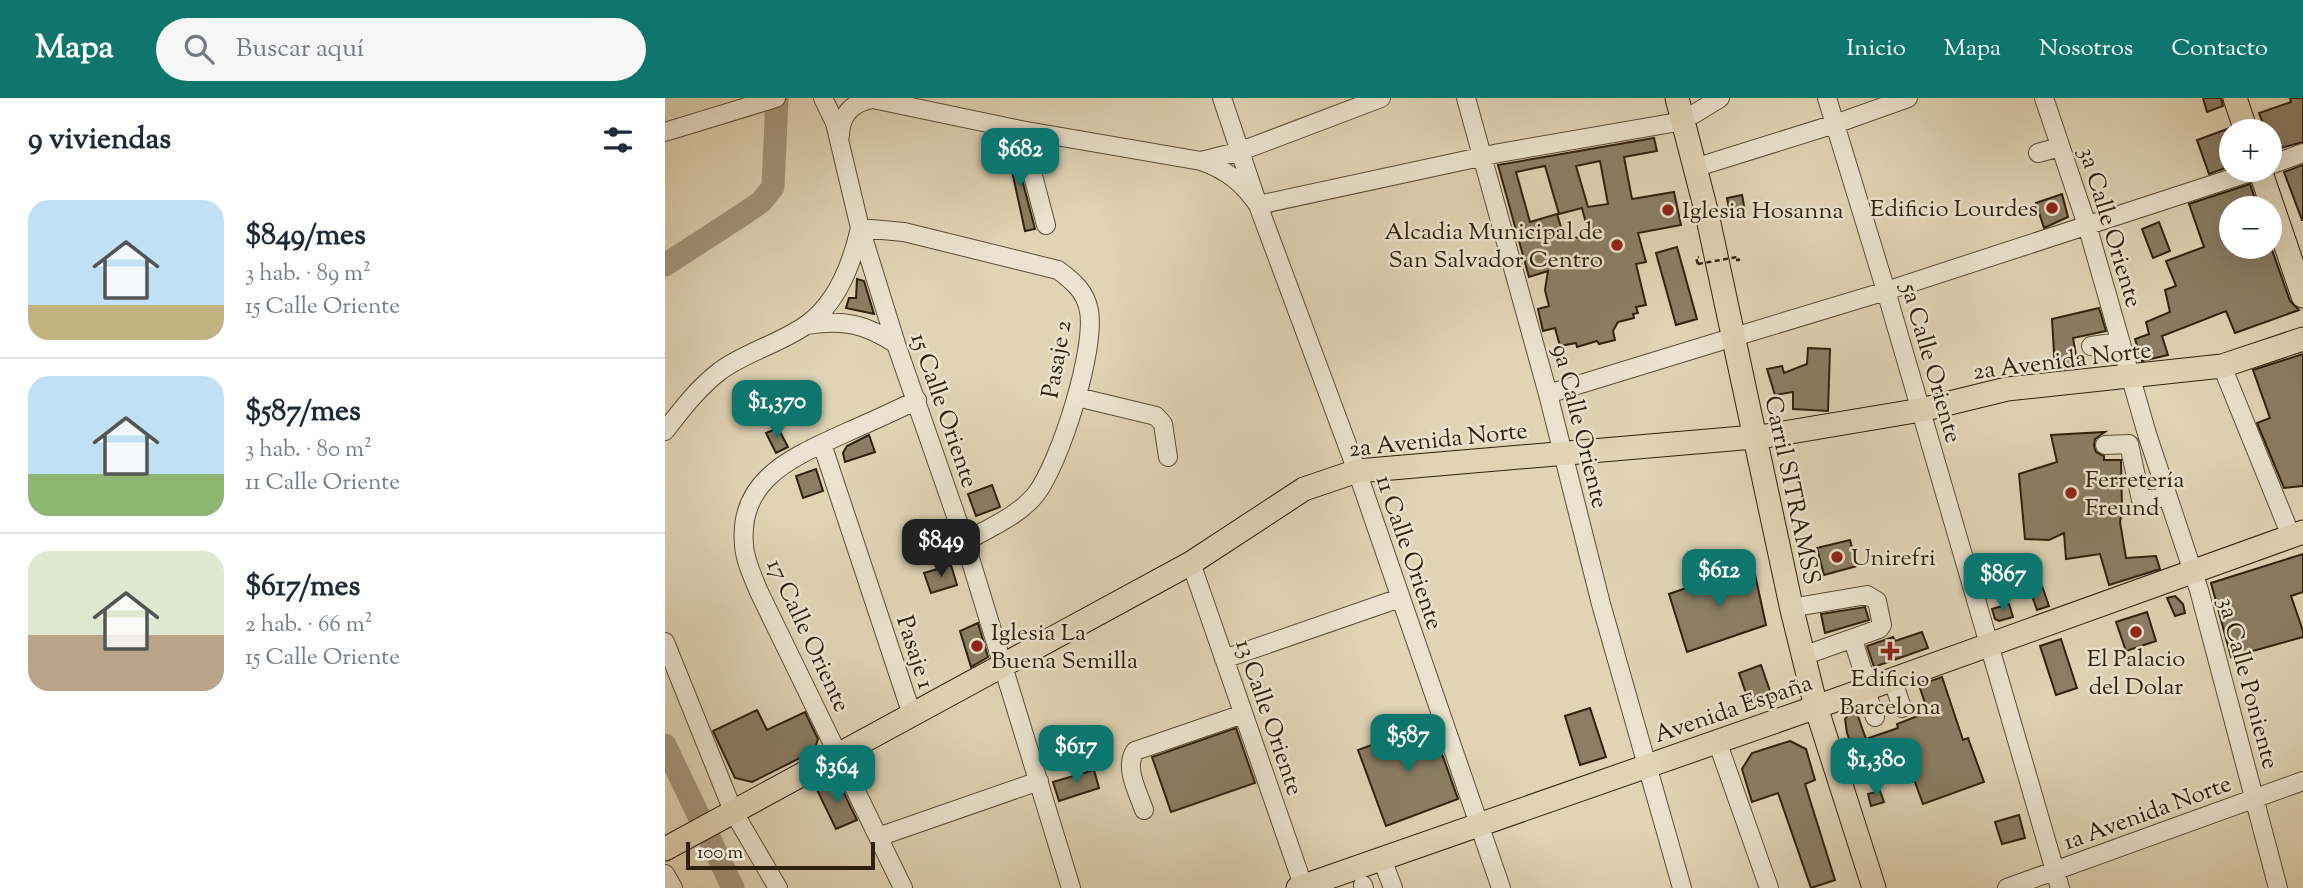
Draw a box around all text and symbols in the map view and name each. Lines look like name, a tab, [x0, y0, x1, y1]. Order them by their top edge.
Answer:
search box	[156, 18, 646, 81]
text: Mapa	[35, 25, 114, 73]
icon: search	[180, 30, 218, 68]
text: Buscar aquí	[236, 31, 364, 68]
text: Inicio	[1846, 32, 1906, 66]
text: Mapa	[1944, 32, 2001, 66]
text: Nosotros	[2039, 32, 2133, 66]
text: Contacto	[2171, 32, 2268, 66]
text: 9 viviendas	[28, 119, 171, 162]
map controls	[2219, 119, 2282, 259]
button: +	[2219, 119, 2282, 182]
icon: filters	[599, 121, 637, 159]
pin: $682	[979, 129, 1061, 188]
text: $682	[997, 134, 1043, 167]
street label: 3a Calle Oriente	[2069, 143, 2150, 312]
place label: Edificio Lourdes	[1870, 193, 2038, 227]
place label: Iglesia Hosanna	[1682, 195, 1844, 229]
button: −	[2219, 196, 2282, 259]
marker: Edificio Lourdes	[2044, 200, 2060, 216]
marker: Iglesia Hosanna	[1660, 202, 1676, 218]
text: $849/mes	[245, 215, 366, 258]
place label: Alcadia Municipal de San Salvador Centro	[1384, 216, 1603, 278]
icon: home	[84, 228, 168, 312]
marker: Alcadia Municipal de San Salvador Centro	[1609, 237, 1625, 253]
text: 3 hab. · 89 m²	[245, 258, 371, 291]
street label: 5a Calle Oriente	[1891, 278, 1969, 447]
text: 15 Calle Oriente	[245, 291, 400, 324]
street label: Pasaje 2	[1034, 318, 1082, 401]
street label: 15 Calle Oriente	[901, 329, 986, 493]
street label: 2a Avenida Norte	[1971, 334, 2153, 390]
street label: 9a Calle Oriente	[1542, 341, 1616, 512]
pin: $1,370	[720, 380, 834, 440]
text: $1,370	[748, 386, 806, 419]
text: $587/mes	[245, 391, 361, 434]
street label: Carril SITRAMSS	[1754, 393, 1828, 588]
icon: home	[84, 404, 168, 488]
street label: 2a Avenida Norte	[1347, 415, 1529, 467]
text: 3 hab. · 80 m²	[245, 434, 372, 467]
place label: Ferretería Freund	[2085, 464, 2184, 526]
text: 11 Calle Oriente	[245, 467, 400, 500]
street label: 11 Calle Oriente	[1366, 471, 1450, 635]
marker: Ferretería Freund	[2063, 485, 2079, 501]
pin: $849	[900, 519, 982, 579]
text: $849	[918, 525, 964, 558]
place label: Unirefri	[1851, 542, 1936, 576]
marker: Unirefri	[1829, 549, 1845, 565]
pin: $612	[1678, 550, 1760, 609]
street label: 17 Calle Oriente	[757, 554, 858, 718]
pin: $867	[1962, 554, 2044, 613]
text: $612	[1698, 555, 1740, 588]
text: $867	[1980, 559, 2026, 592]
text: $617/mes	[245, 566, 360, 609]
icon: home	[84, 579, 168, 663]
street label: 3a Calle Poniente	[2208, 594, 2286, 773]
text: 2 hab. · 66 m²	[245, 609, 372, 642]
street label: Pasaje 1	[886, 611, 942, 694]
place label: Iglesia La Buena Semilla	[991, 617, 1138, 679]
marker: El Palacio del Dolar	[2128, 624, 2144, 640]
street label: 13 Calle Oriente	[1225, 635, 1311, 800]
marker: Iglesia La Buena Semilla	[969, 638, 985, 654]
marker: Edificio Barcelona	[1880, 641, 1900, 661]
text: 15 Calle Oriente	[245, 642, 400, 675]
place label: El Palacio del Dolar	[2087, 643, 2185, 705]
place label: Edificio Barcelona	[1839, 663, 1941, 725]
street label: Avenida España	[1650, 667, 1817, 753]
pin: $587	[1367, 714, 1449, 774]
text: $587	[1386, 720, 1430, 753]
pin: $617	[1035, 726, 1117, 785]
text: $617	[1055, 731, 1097, 764]
pin: $1,380	[1819, 738, 1933, 798]
text: $1,380	[1847, 744, 1905, 777]
pin: $364	[796, 746, 878, 805]
text: $364	[815, 751, 859, 784]
street label: 1a Avenida Norte	[2059, 768, 2236, 860]
scale bar	[686, 839, 875, 871]
text: 100 m	[697, 840, 743, 867]

